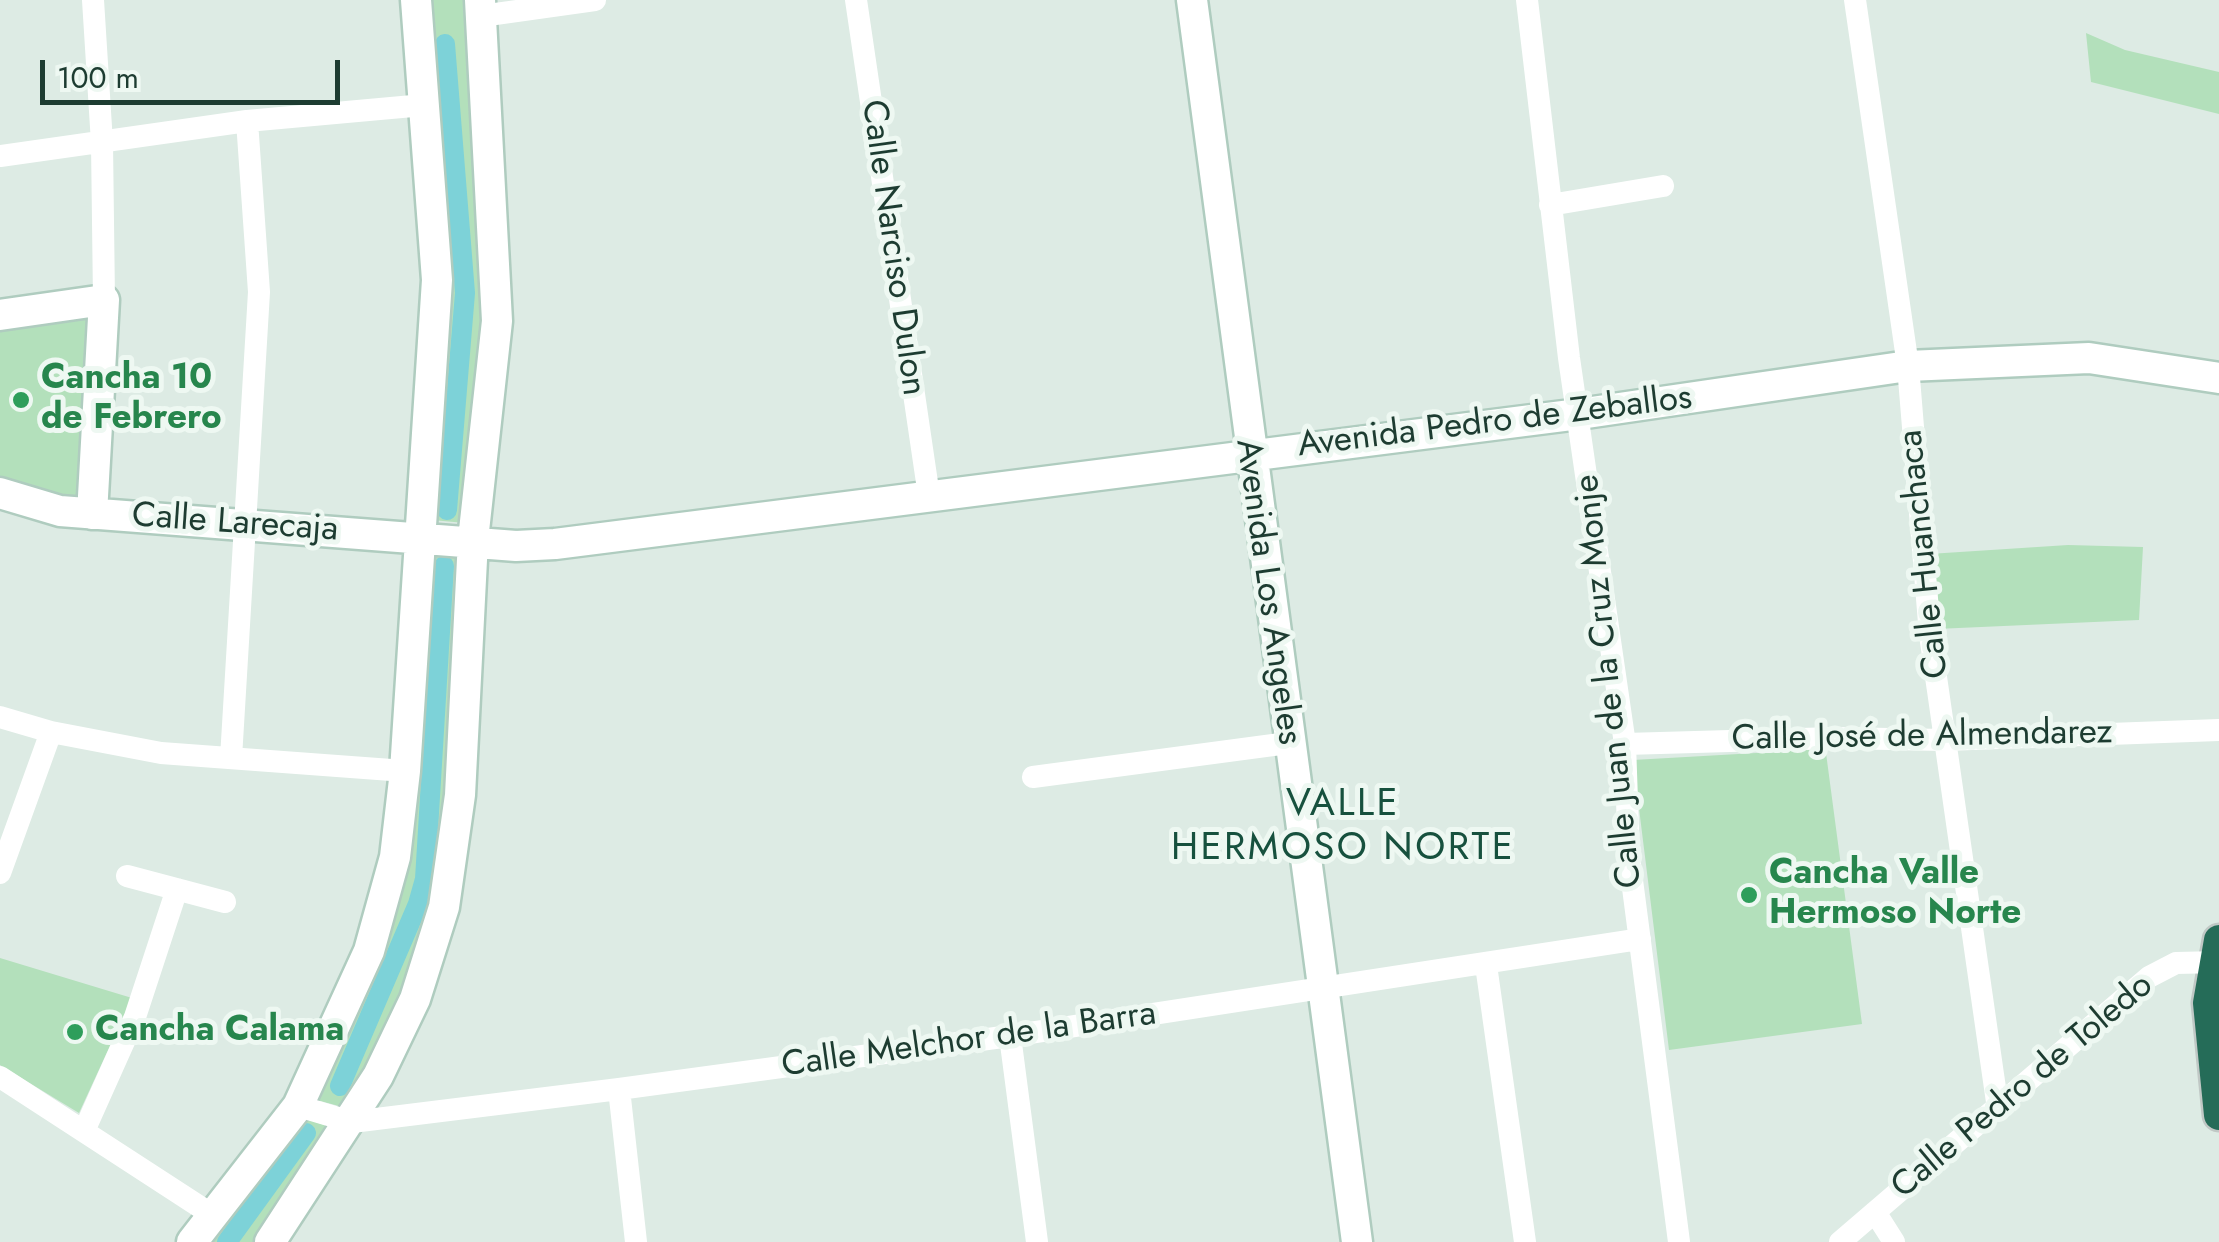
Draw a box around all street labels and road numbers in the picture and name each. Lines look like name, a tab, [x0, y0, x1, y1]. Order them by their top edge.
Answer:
street label: Calle Narciso Dulon	[850, 97, 934, 399]
street label: Avenida Pedro de Zeballos	[1296, 378, 1694, 468]
street label: Calle Huanchaca	[1891, 428, 1959, 680]
street label: Avenida Los Angeles	[1225, 437, 1309, 747]
street label: Calle Juan de la Cruz Monje	[1567, 472, 1653, 890]
street label: Calle Larecaja	[130, 496, 340, 552]
street label: Calle José de Almendarez	[1731, 713, 2113, 761]
street label: Calle Pedro de Toledo	[1884, 965, 2162, 1209]
street label: Calle Melchor de la Barra	[779, 994, 1159, 1088]

